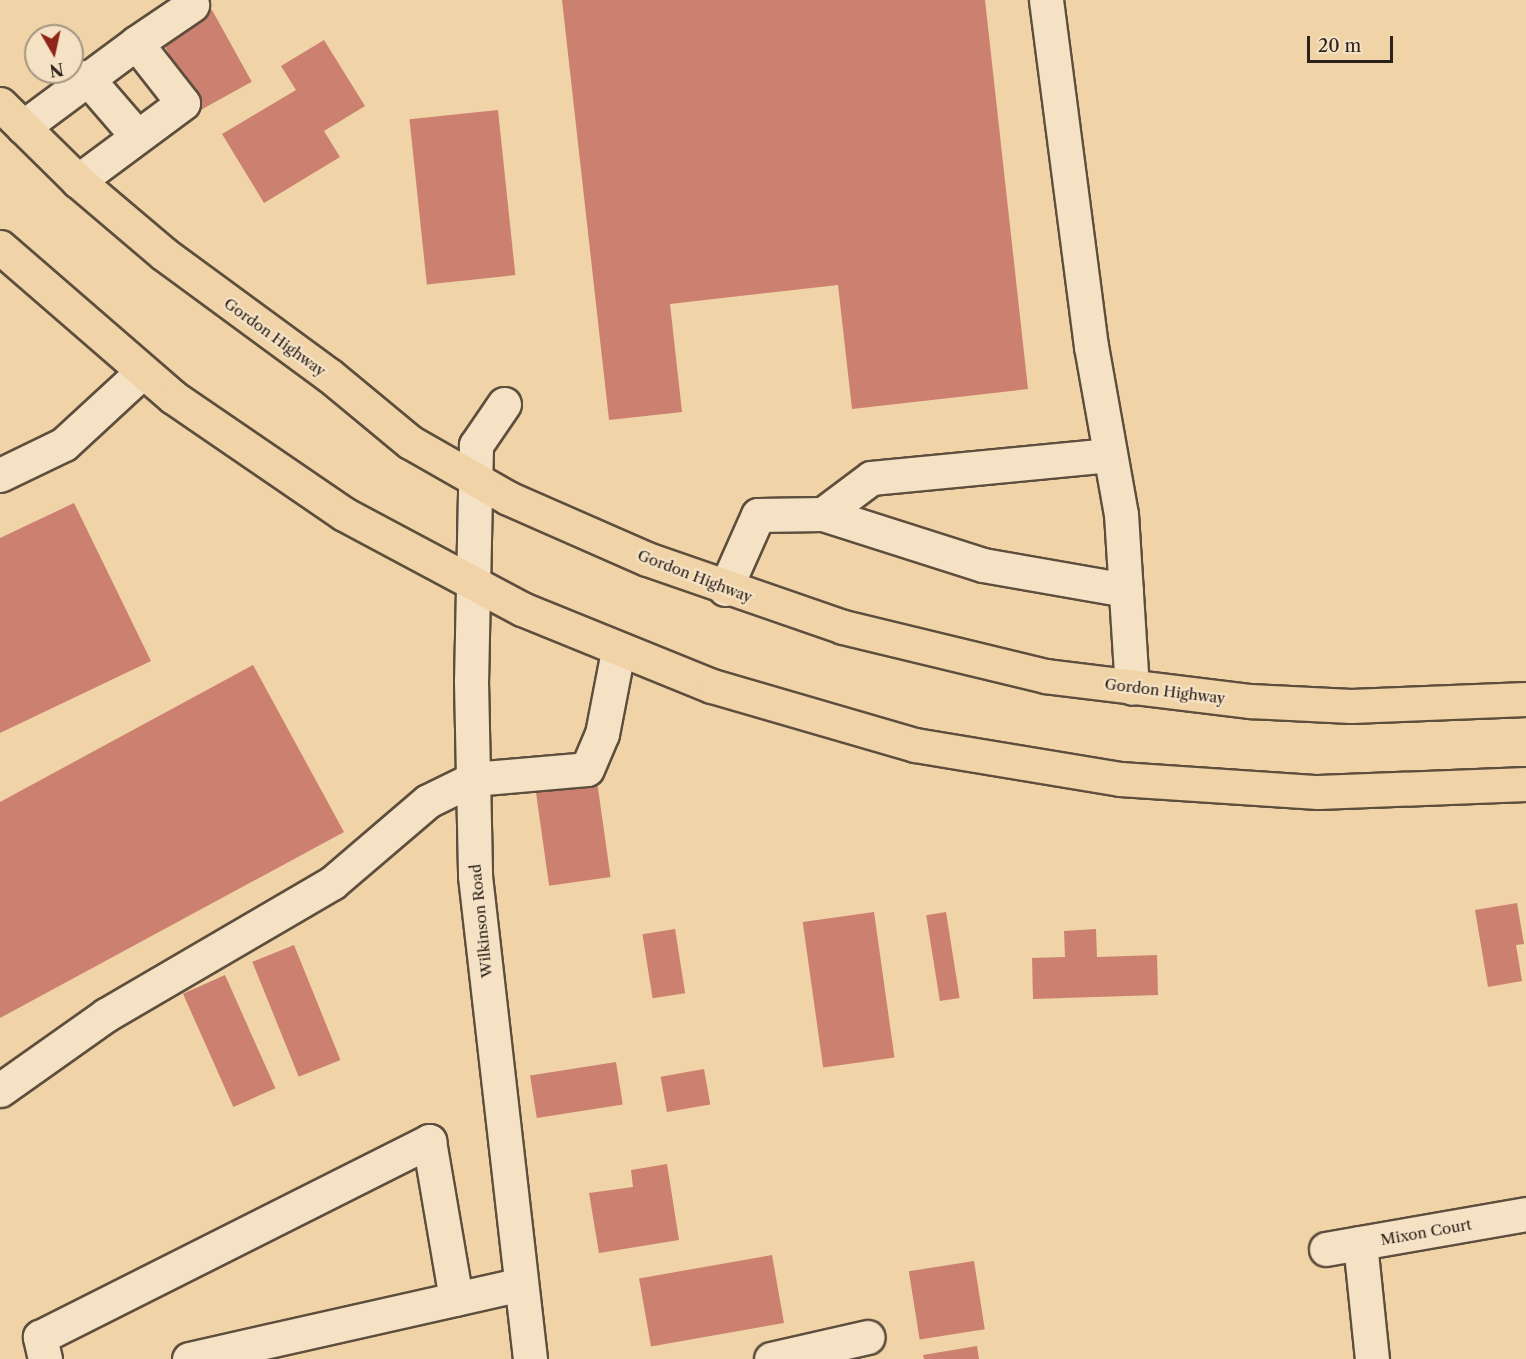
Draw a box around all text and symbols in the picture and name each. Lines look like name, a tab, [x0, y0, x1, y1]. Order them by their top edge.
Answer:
north arrow	[24, 24, 84, 84]
scale bar	[1310, 24, 1396, 62]
text: 20 m	[1318, 35, 1361, 57]
text: N	[48, 59, 65, 81]
street label: Gordon Highway	[221, 294, 329, 380]
street label: Gordon Highway	[635, 546, 755, 606]
street label: Gordon Highway	[1104, 675, 1226, 707]
street label: Wilkinson Road	[466, 863, 496, 979]
street label: Mixon Court	[1379, 1215, 1473, 1249]

